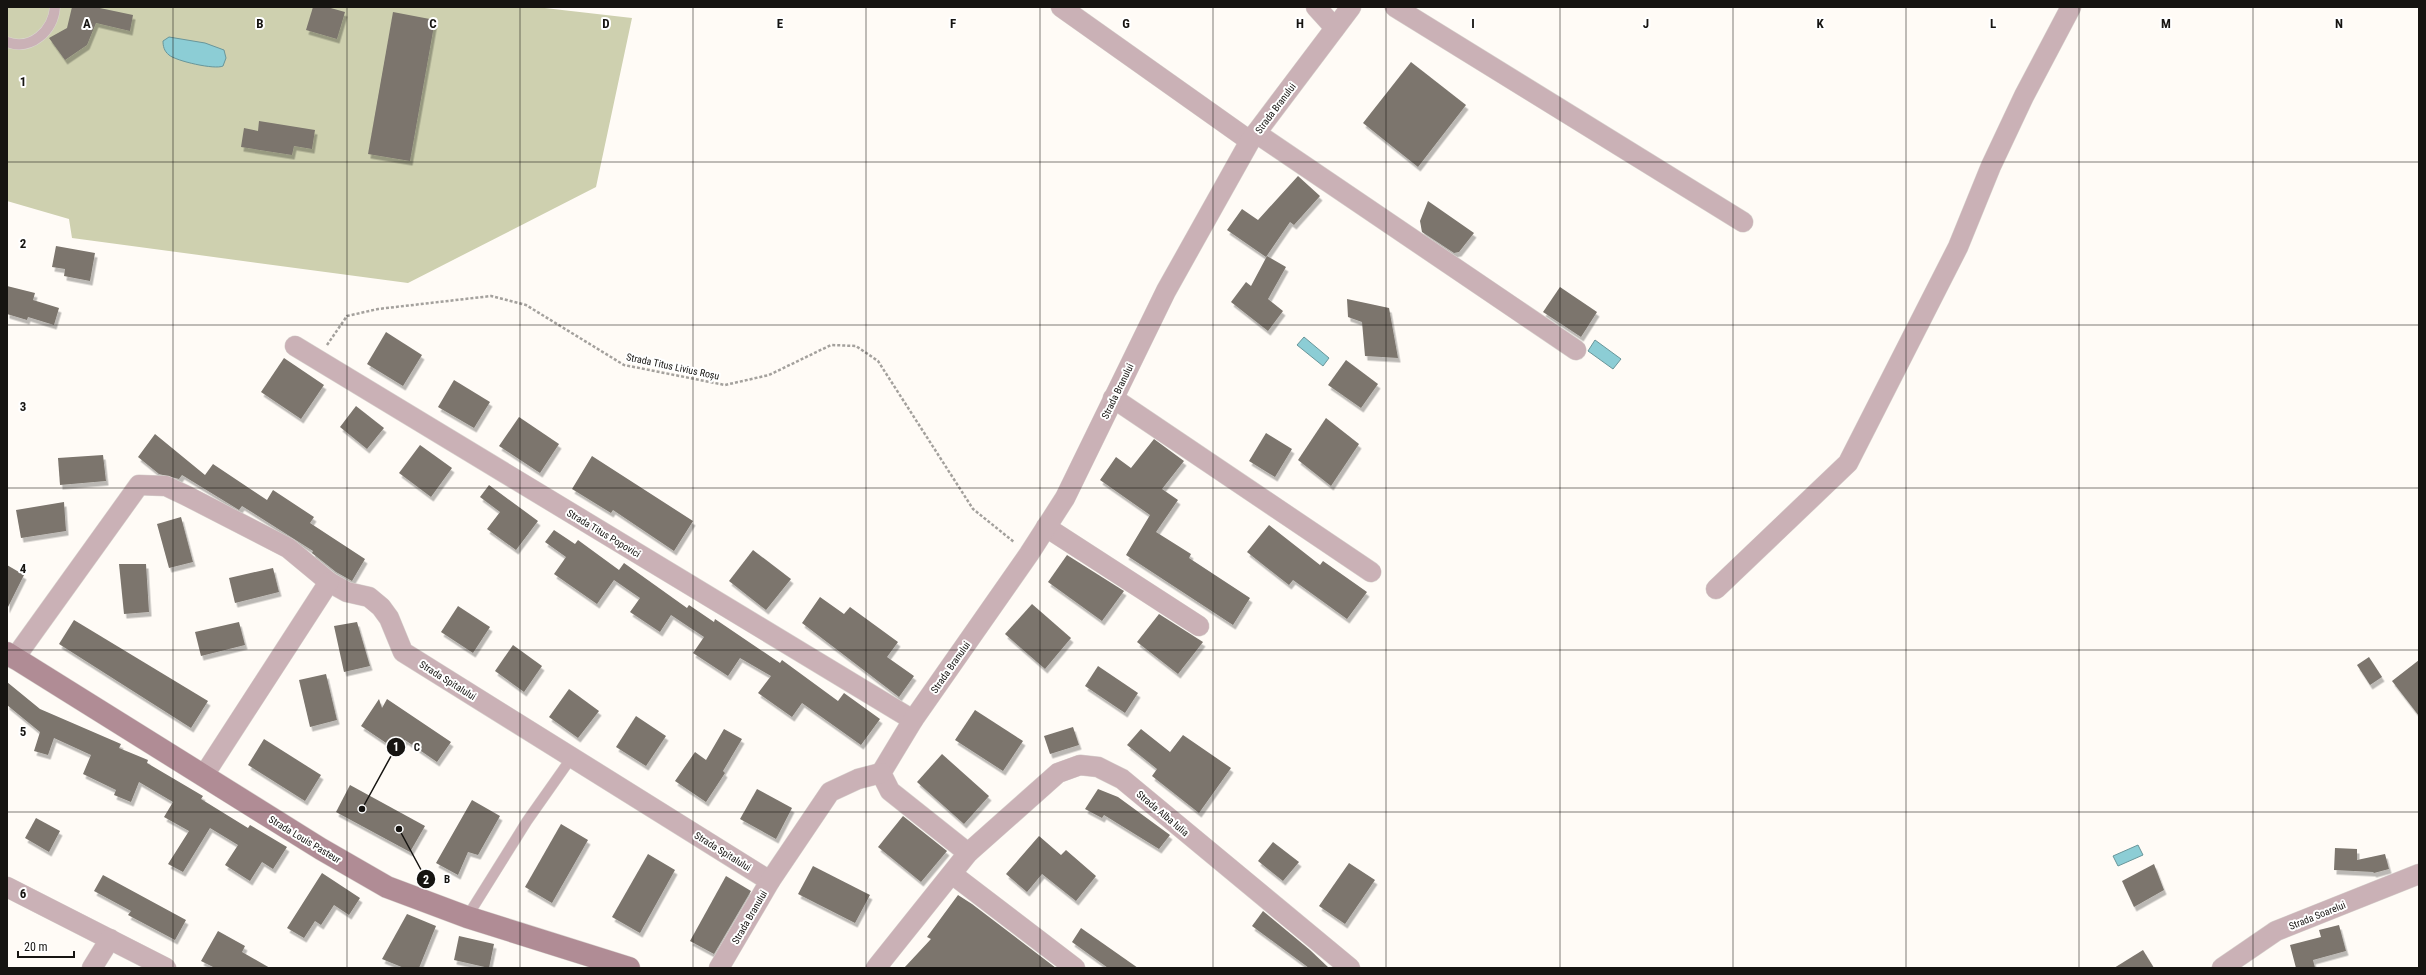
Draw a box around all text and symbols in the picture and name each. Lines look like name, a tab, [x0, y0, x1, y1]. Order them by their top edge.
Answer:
text: A	[83, 16, 91, 31]
text: B	[256, 16, 264, 31]
text: C	[429, 16, 437, 31]
text: D	[602, 16, 610, 31]
text: E	[777, 16, 784, 31]
text: F	[950, 16, 956, 31]
text: G	[1122, 16, 1130, 31]
text: H	[1296, 16, 1304, 31]
text: I	[1471, 16, 1475, 31]
text: J	[1643, 16, 1649, 31]
text: K	[1816, 16, 1824, 31]
text: L	[1990, 16, 1996, 31]
text: M	[2161, 16, 2171, 31]
text: N	[2335, 16, 2343, 31]
text: 1	[20, 74, 26, 89]
street label: Strada Branului	[1253, 81, 1298, 136]
text: 2	[20, 236, 27, 251]
street label: Strada Titus Livius Roșu	[625, 351, 721, 383]
street label: Strada Branului	[1099, 362, 1136, 421]
text: 3	[20, 399, 26, 414]
street label: Strada Titus Popovici	[565, 507, 642, 560]
text: 4	[20, 561, 27, 576]
street label: Strada Branului	[929, 640, 972, 695]
street label: Strada Spitalului	[417, 659, 478, 702]
text: 5	[20, 724, 27, 739]
callout: C	[386, 735, 428, 758]
text: 1	[393, 740, 399, 754]
text: C	[414, 741, 420, 754]
street label: Strada Alba Iulia	[1134, 788, 1191, 839]
street label: Strada Louis Pasteur	[267, 814, 343, 865]
street label: Strada Spitalului	[692, 830, 753, 873]
callout: B	[416, 868, 458, 891]
text: 2	[423, 873, 429, 887]
text: B	[444, 873, 450, 886]
text: 6	[20, 886, 27, 901]
street label: Strada Branului	[730, 888, 769, 946]
street label: Strada Soarelui	[2287, 899, 2347, 932]
scale bar	[18, 933, 74, 959]
text: 20 m	[24, 940, 48, 954]

